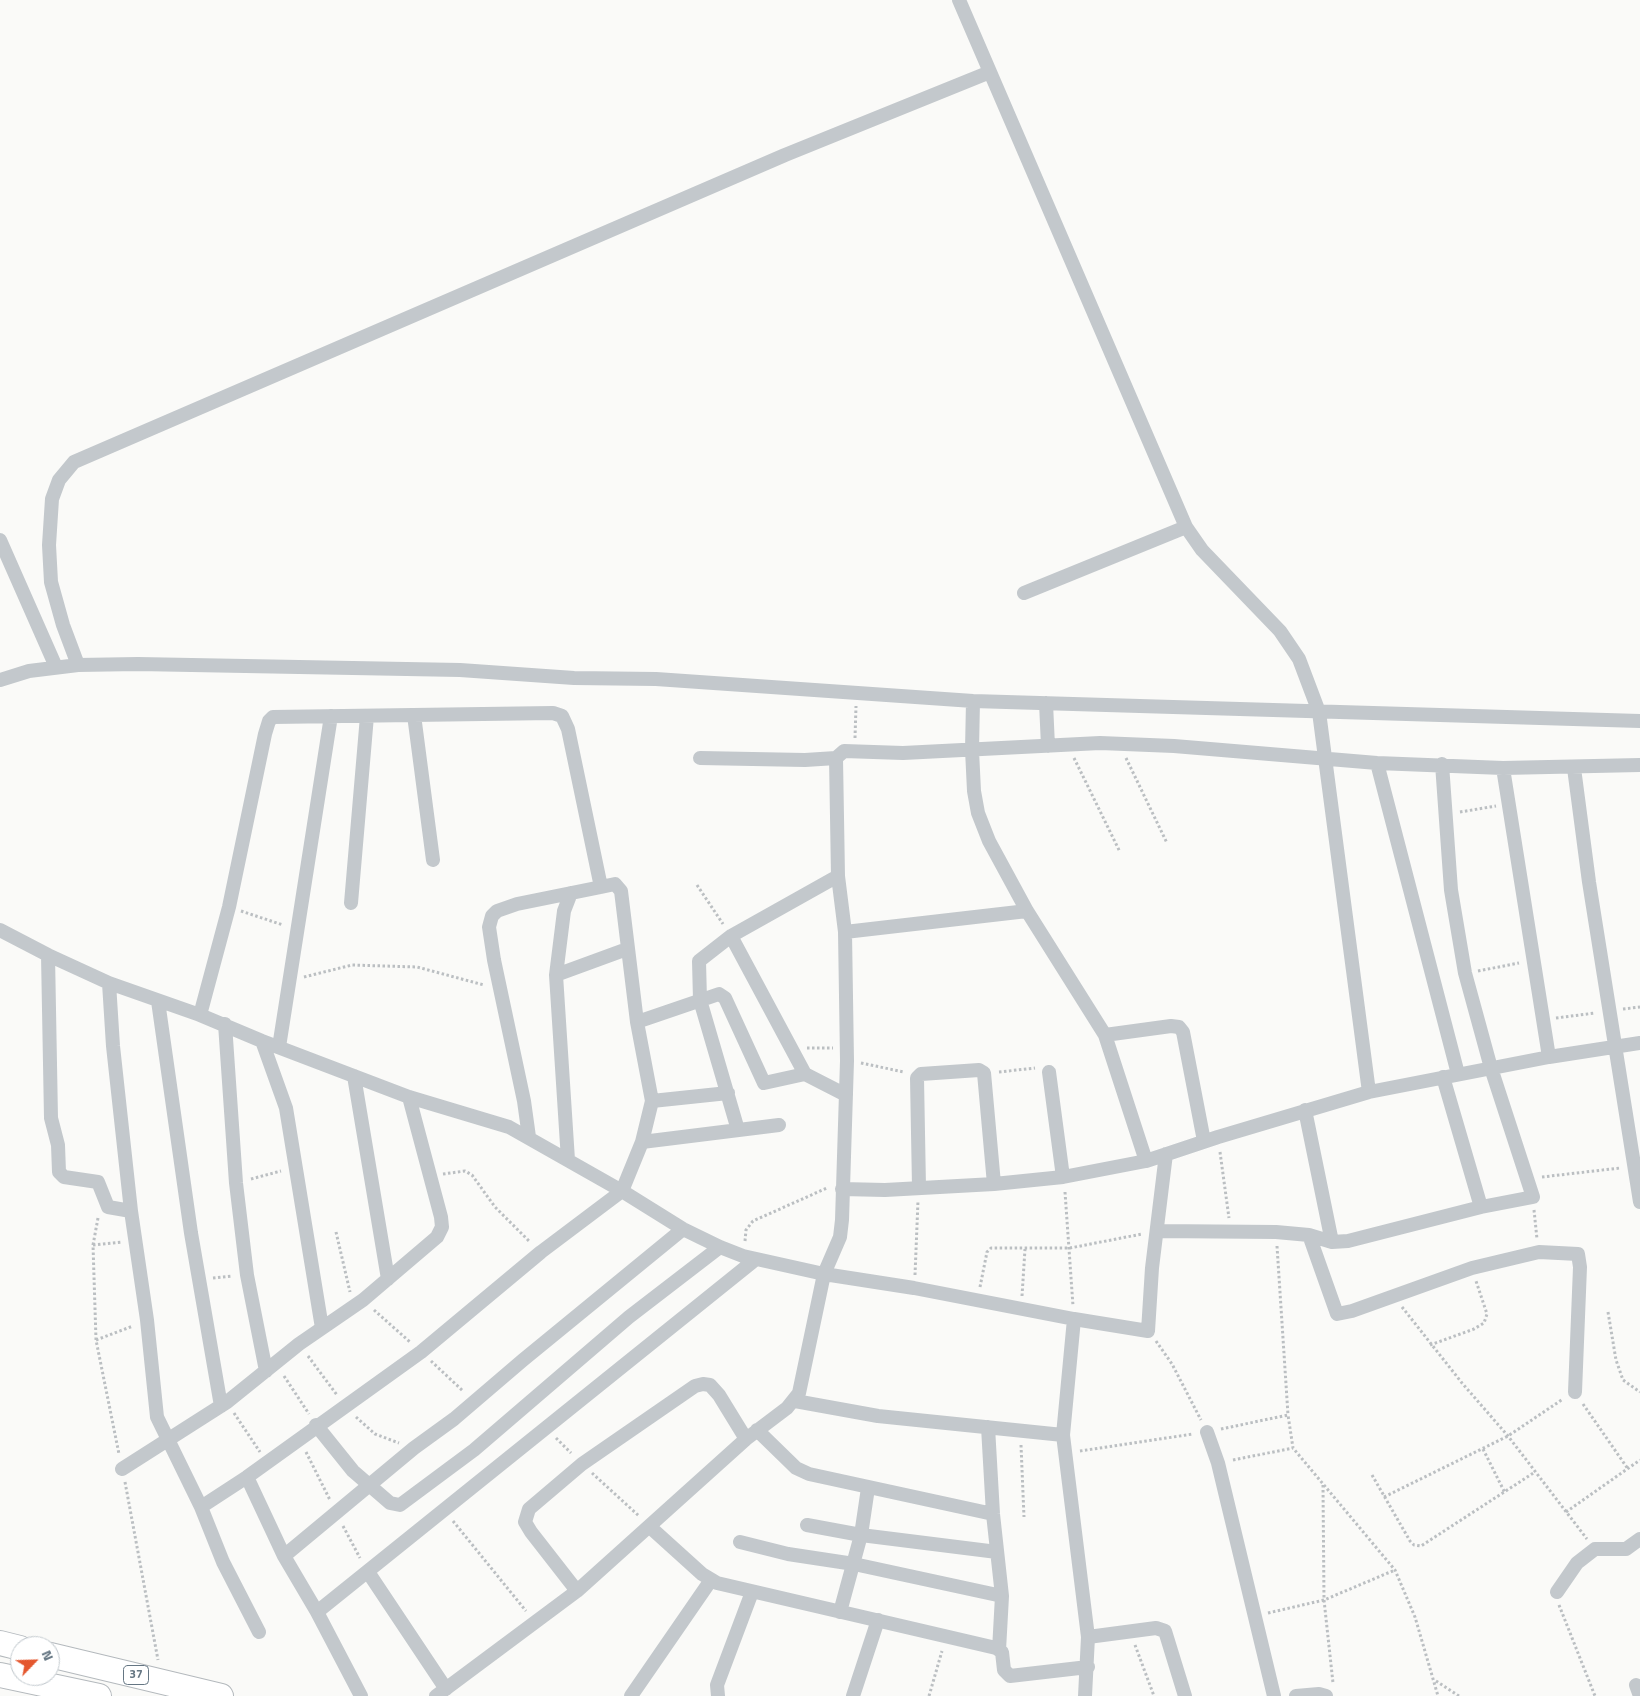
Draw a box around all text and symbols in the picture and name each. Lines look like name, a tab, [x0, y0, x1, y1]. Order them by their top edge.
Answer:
north arrow	[10, 1636, 60, 1686]
text: N	[37, 1646, 60, 1664]
road number: 37	[124, 1666, 148, 1684]

